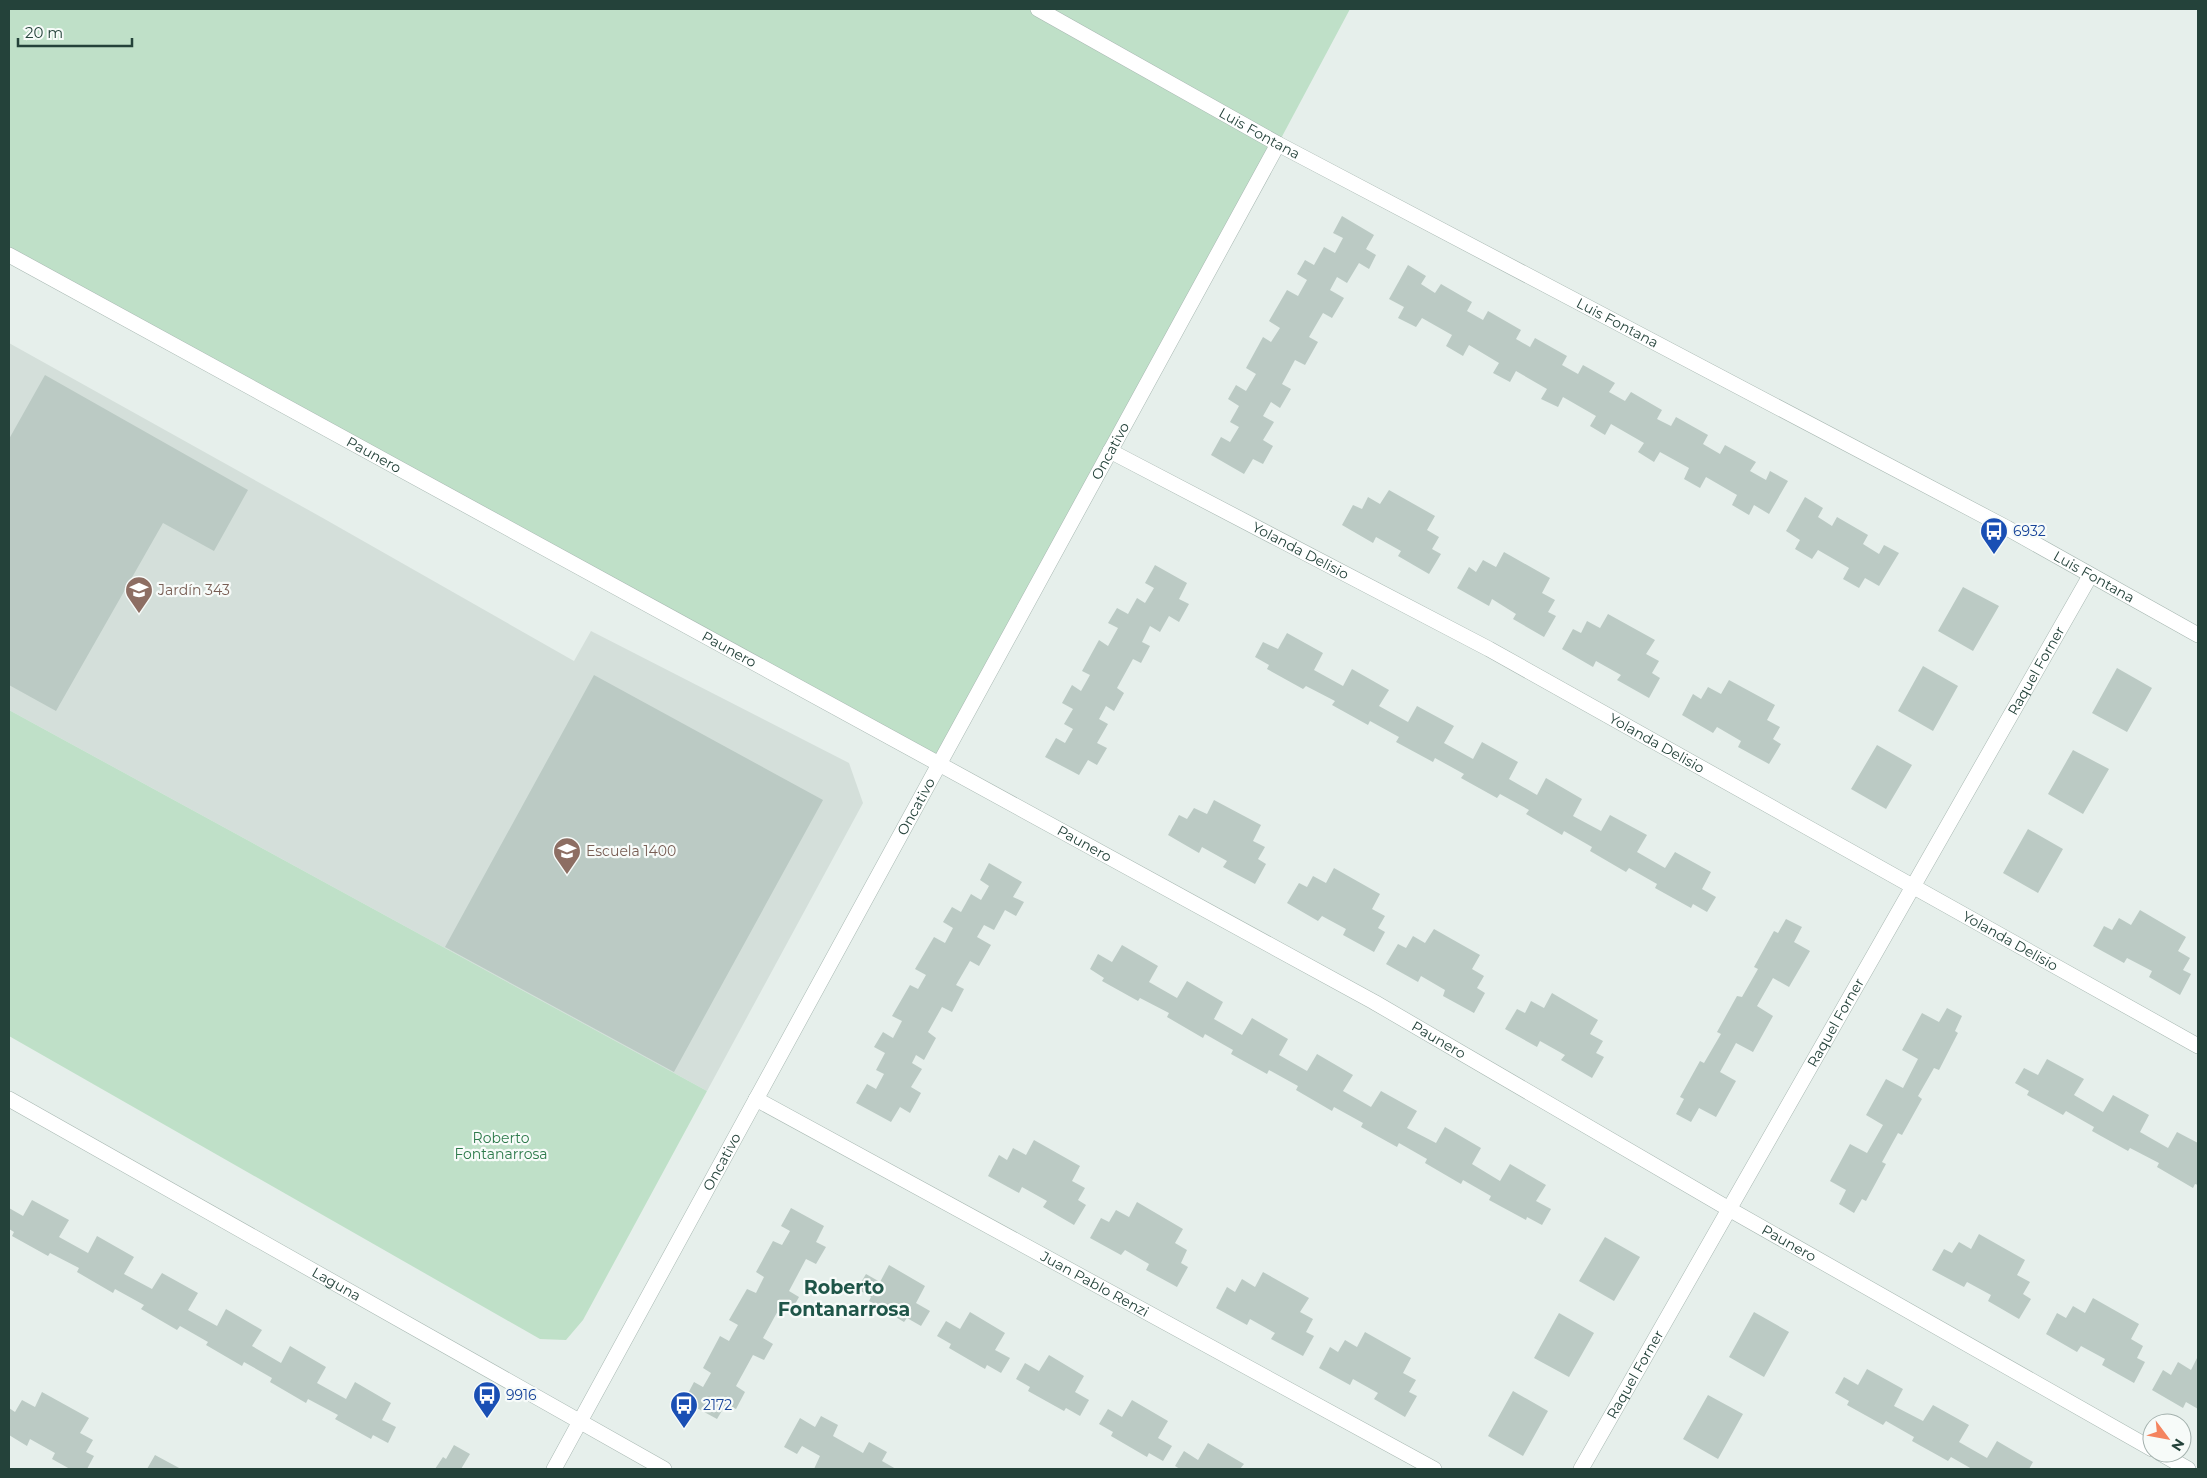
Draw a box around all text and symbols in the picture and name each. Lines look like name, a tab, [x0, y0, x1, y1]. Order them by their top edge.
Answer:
scale bar	[18, 15, 131, 47]
text: 20 m	[25, 23, 63, 42]
street label: Luis Fontana	[1216, 104, 1303, 163]
street label: Luis Fontana	[1573, 294, 1661, 352]
street label: Oncativo	[1087, 419, 1133, 483]
street label: Paunero	[343, 432, 405, 477]
bus stop icon: 6932	[1979, 516, 2009, 555]
street label: Yolanda Delisio	[1249, 518, 1352, 583]
place label: 6932	[2013, 522, 2046, 540]
street label: Luis Fontana	[2050, 547, 2138, 607]
school or university icon: Jardín 343	[124, 575, 154, 614]
place label: Jardín 343	[157, 581, 230, 599]
street label: Raquel Forner	[2004, 623, 2069, 718]
street label: Paunero	[699, 627, 760, 671]
street label: Yolanda Delisio	[1606, 709, 1708, 777]
street label: Oncativo	[893, 774, 939, 838]
street label: Paunero	[1054, 821, 1115, 866]
school or university icon: Escuela 1400	[552, 836, 582, 875]
place label: Escuela 1400	[586, 842, 676, 860]
street label: Yolanda Delisio	[1959, 907, 2061, 975]
street label: Raquel Forner	[1803, 974, 1868, 1070]
street label: Paunero	[1408, 1017, 1469, 1063]
park label: Roberto Fontanarrosa	[454, 1129, 548, 1163]
street label: Oncativo	[699, 1130, 745, 1194]
street label: Paunero	[1759, 1221, 1820, 1266]
street label: Juan Pablo Renzi	[1037, 1247, 1152, 1321]
street label: Laguna	[309, 1263, 364, 1305]
district label: Roberto Fontanarrosa	[778, 1276, 910, 1321]
street label: Raquel Forner	[1602, 1326, 1668, 1422]
bus stop icon: 9916	[472, 1380, 502, 1419]
place label: 9916	[506, 1386, 537, 1404]
bus stop icon: 2172	[669, 1390, 699, 1429]
place label: 2172	[703, 1396, 732, 1414]
north arrow	[2142, 1413, 2192, 1463]
text: N	[2167, 1435, 2189, 1454]

